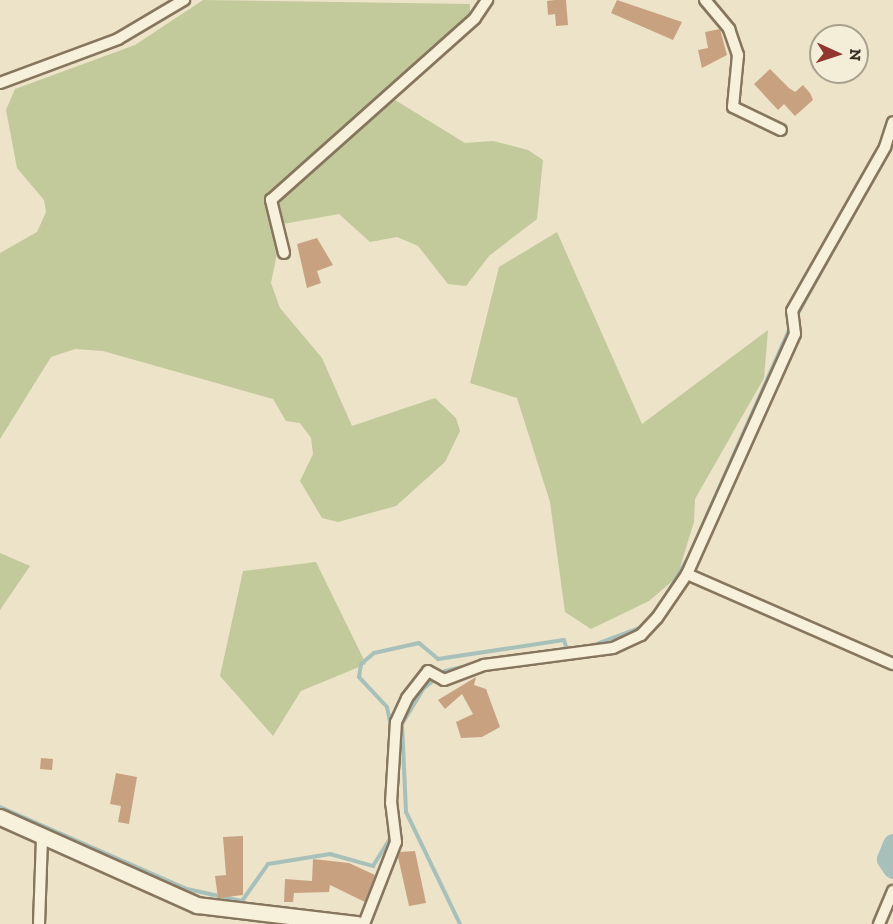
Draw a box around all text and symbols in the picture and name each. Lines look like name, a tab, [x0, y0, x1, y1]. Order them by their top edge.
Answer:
north arrow	[809, 24, 869, 84]
text: N	[846, 48, 865, 61]

